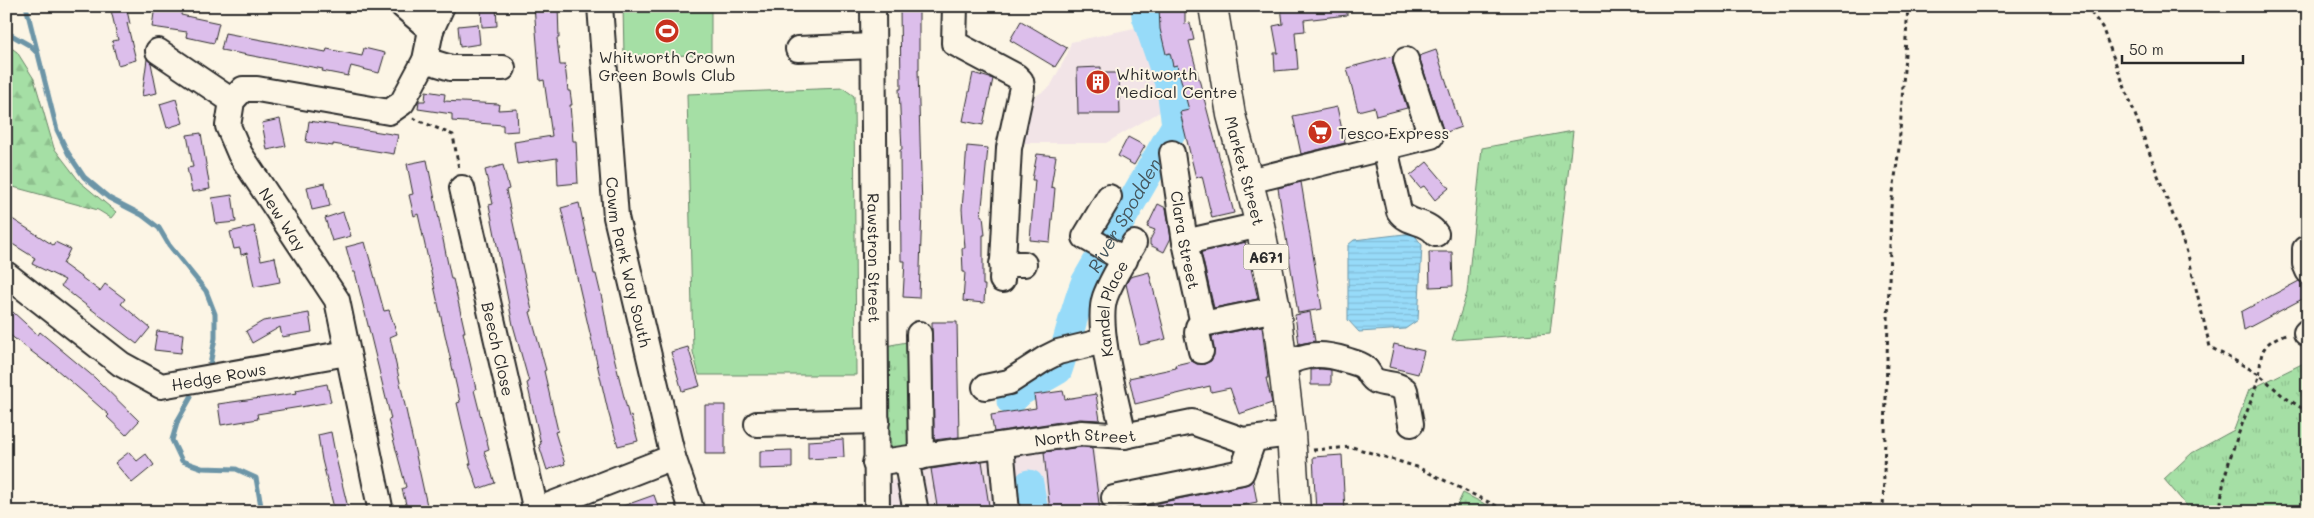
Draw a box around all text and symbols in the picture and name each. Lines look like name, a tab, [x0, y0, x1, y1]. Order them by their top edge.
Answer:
sports icon: Whitworth Crown Green Bowls Club	[654, 18, 680, 44]
scale bar	[2122, 32, 2243, 64]
text: 50 m	[2129, 39, 2164, 59]
place label: Whitworth Crown Green Bowls Club	[599, 46, 735, 85]
place label: Whitworth Medical Centre	[1116, 63, 1237, 102]
building icon: Whitworth Medical Centre	[1085, 69, 1111, 95]
street label: Market Street	[1221, 114, 1270, 228]
supermarket icon: Tesco Express	[1307, 119, 1333, 145]
place label: Tesco Express	[1338, 122, 1449, 143]
water label: River Spodden	[1082, 154, 1167, 277]
street label: Cowm Park Way South	[602, 176, 657, 349]
street label: New Way	[255, 183, 311, 255]
street label: Clara Street	[1167, 189, 1206, 291]
street label: Rawstron Street	[864, 193, 886, 323]
road number: A671	[1244, 244, 1288, 270]
street label: Kandel Place	[1092, 256, 1132, 359]
street label: Beech Close	[478, 300, 520, 398]
street label: Hedge Rows	[169, 357, 267, 395]
street label: North Street	[1033, 422, 1137, 450]

